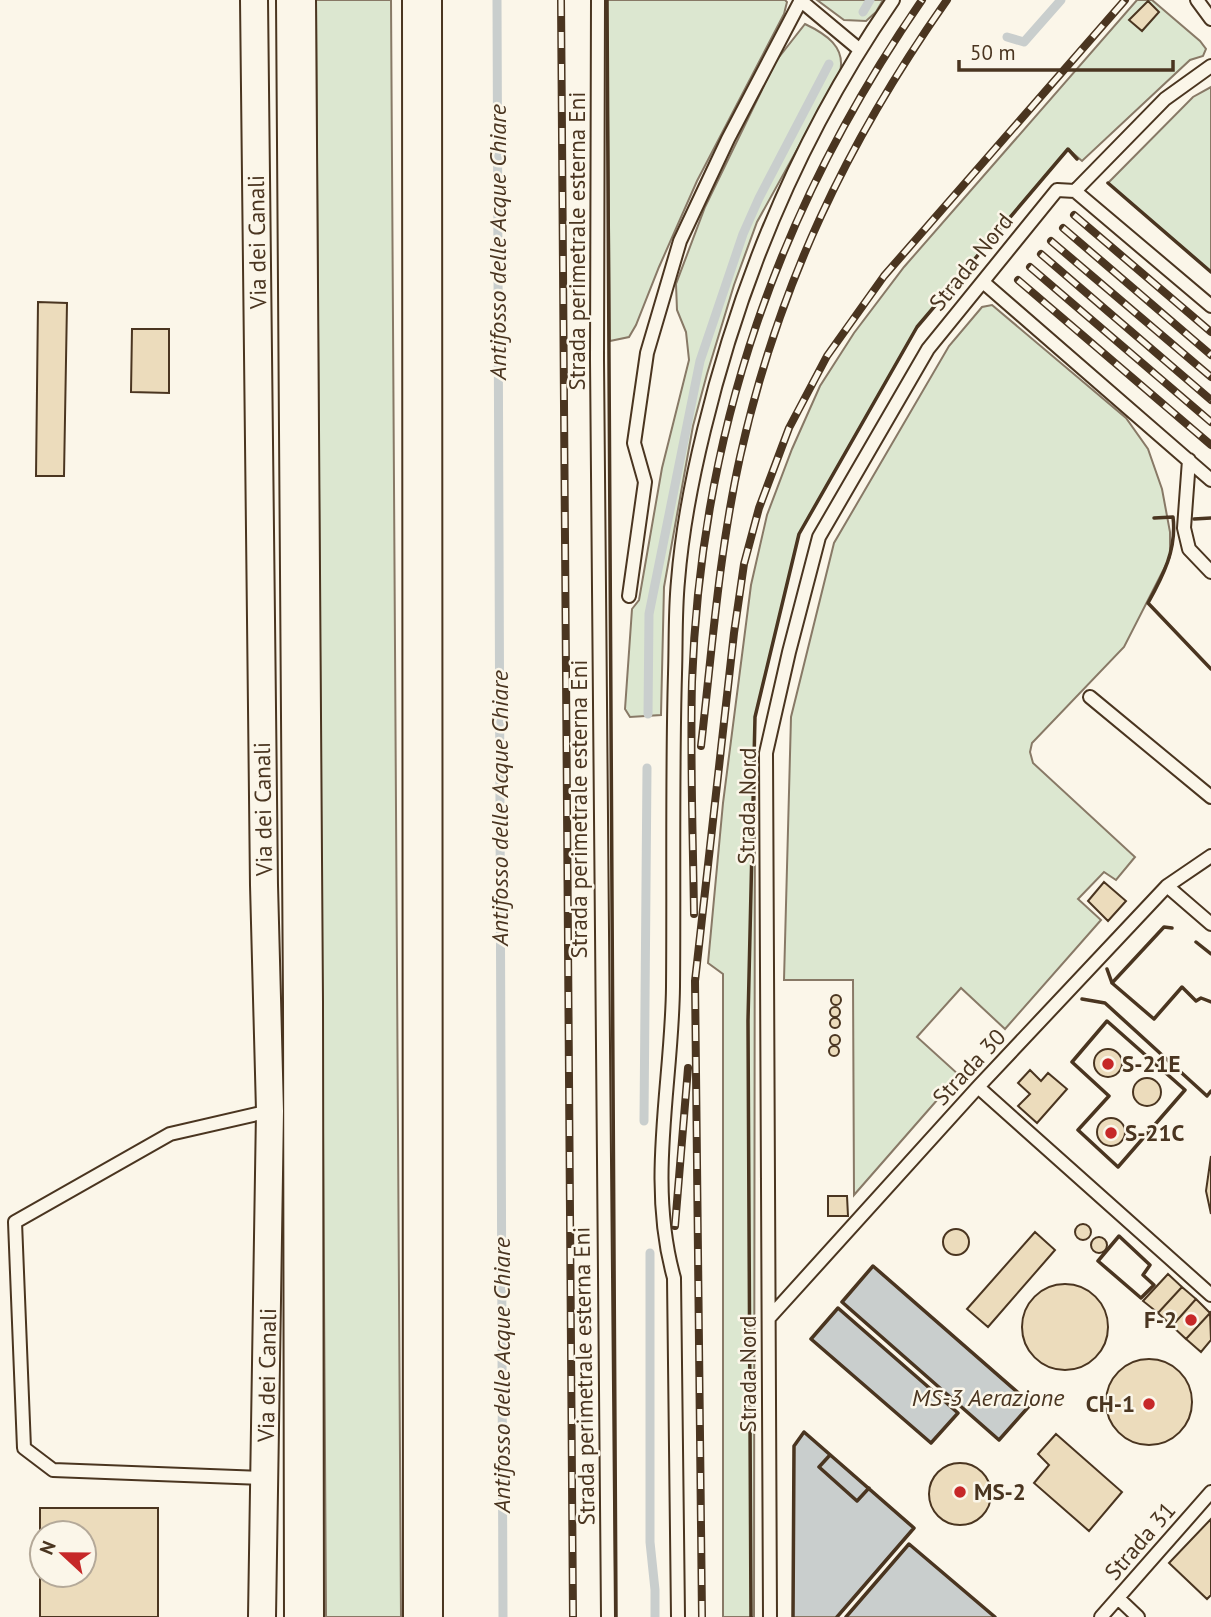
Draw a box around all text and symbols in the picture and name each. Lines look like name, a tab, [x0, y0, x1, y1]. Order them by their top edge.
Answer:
scale bar	[959, 28, 1172, 72]
text: 50 m	[970, 39, 1016, 66]
street label: Strada perimetrale esterna Eni	[562, 92, 591, 390]
water label: Antifosso delle Acque Chiare	[482, 104, 513, 381]
street label: Via dei Canali	[241, 175, 272, 310]
street label: Strada Nord	[922, 207, 1019, 316]
street label: Strada perimetrale esterna Eni	[564, 660, 593, 958]
water label: Antifosso delle Acque Chiare	[484, 670, 515, 947]
street label: Via dei Canali	[247, 742, 278, 877]
street label: Strada Nord	[731, 747, 762, 865]
street label: Strada 30	[926, 1022, 1011, 1111]
place label: S-21E	[1122, 1049, 1181, 1078]
marker: S-21E	[1100, 1056, 1116, 1072]
place label: S-21C	[1125, 1118, 1185, 1147]
marker: S-21C	[1103, 1125, 1119, 1141]
street label: Strada perimetrale esterna Eni	[566, 1226, 601, 1526]
water label: Antifosso delle Acque Chiare	[486, 1237, 517, 1514]
place label: F-2	[1144, 1305, 1177, 1334]
street label: Via dei Canali	[251, 1308, 282, 1443]
marker: F-2	[1183, 1312, 1199, 1328]
street label: Strada Nord	[733, 1315, 762, 1433]
water label: MS-3 Aerazione	[912, 1382, 1064, 1413]
place label: CH-1	[1086, 1389, 1135, 1418]
marker: CH-1	[1141, 1396, 1157, 1412]
place label: MS-2	[974, 1477, 1026, 1506]
marker: MS-2	[952, 1484, 968, 1500]
street label: Strada 31	[1098, 1496, 1181, 1586]
north arrow	[28, 1519, 98, 1589]
text: N	[34, 1537, 61, 1558]

